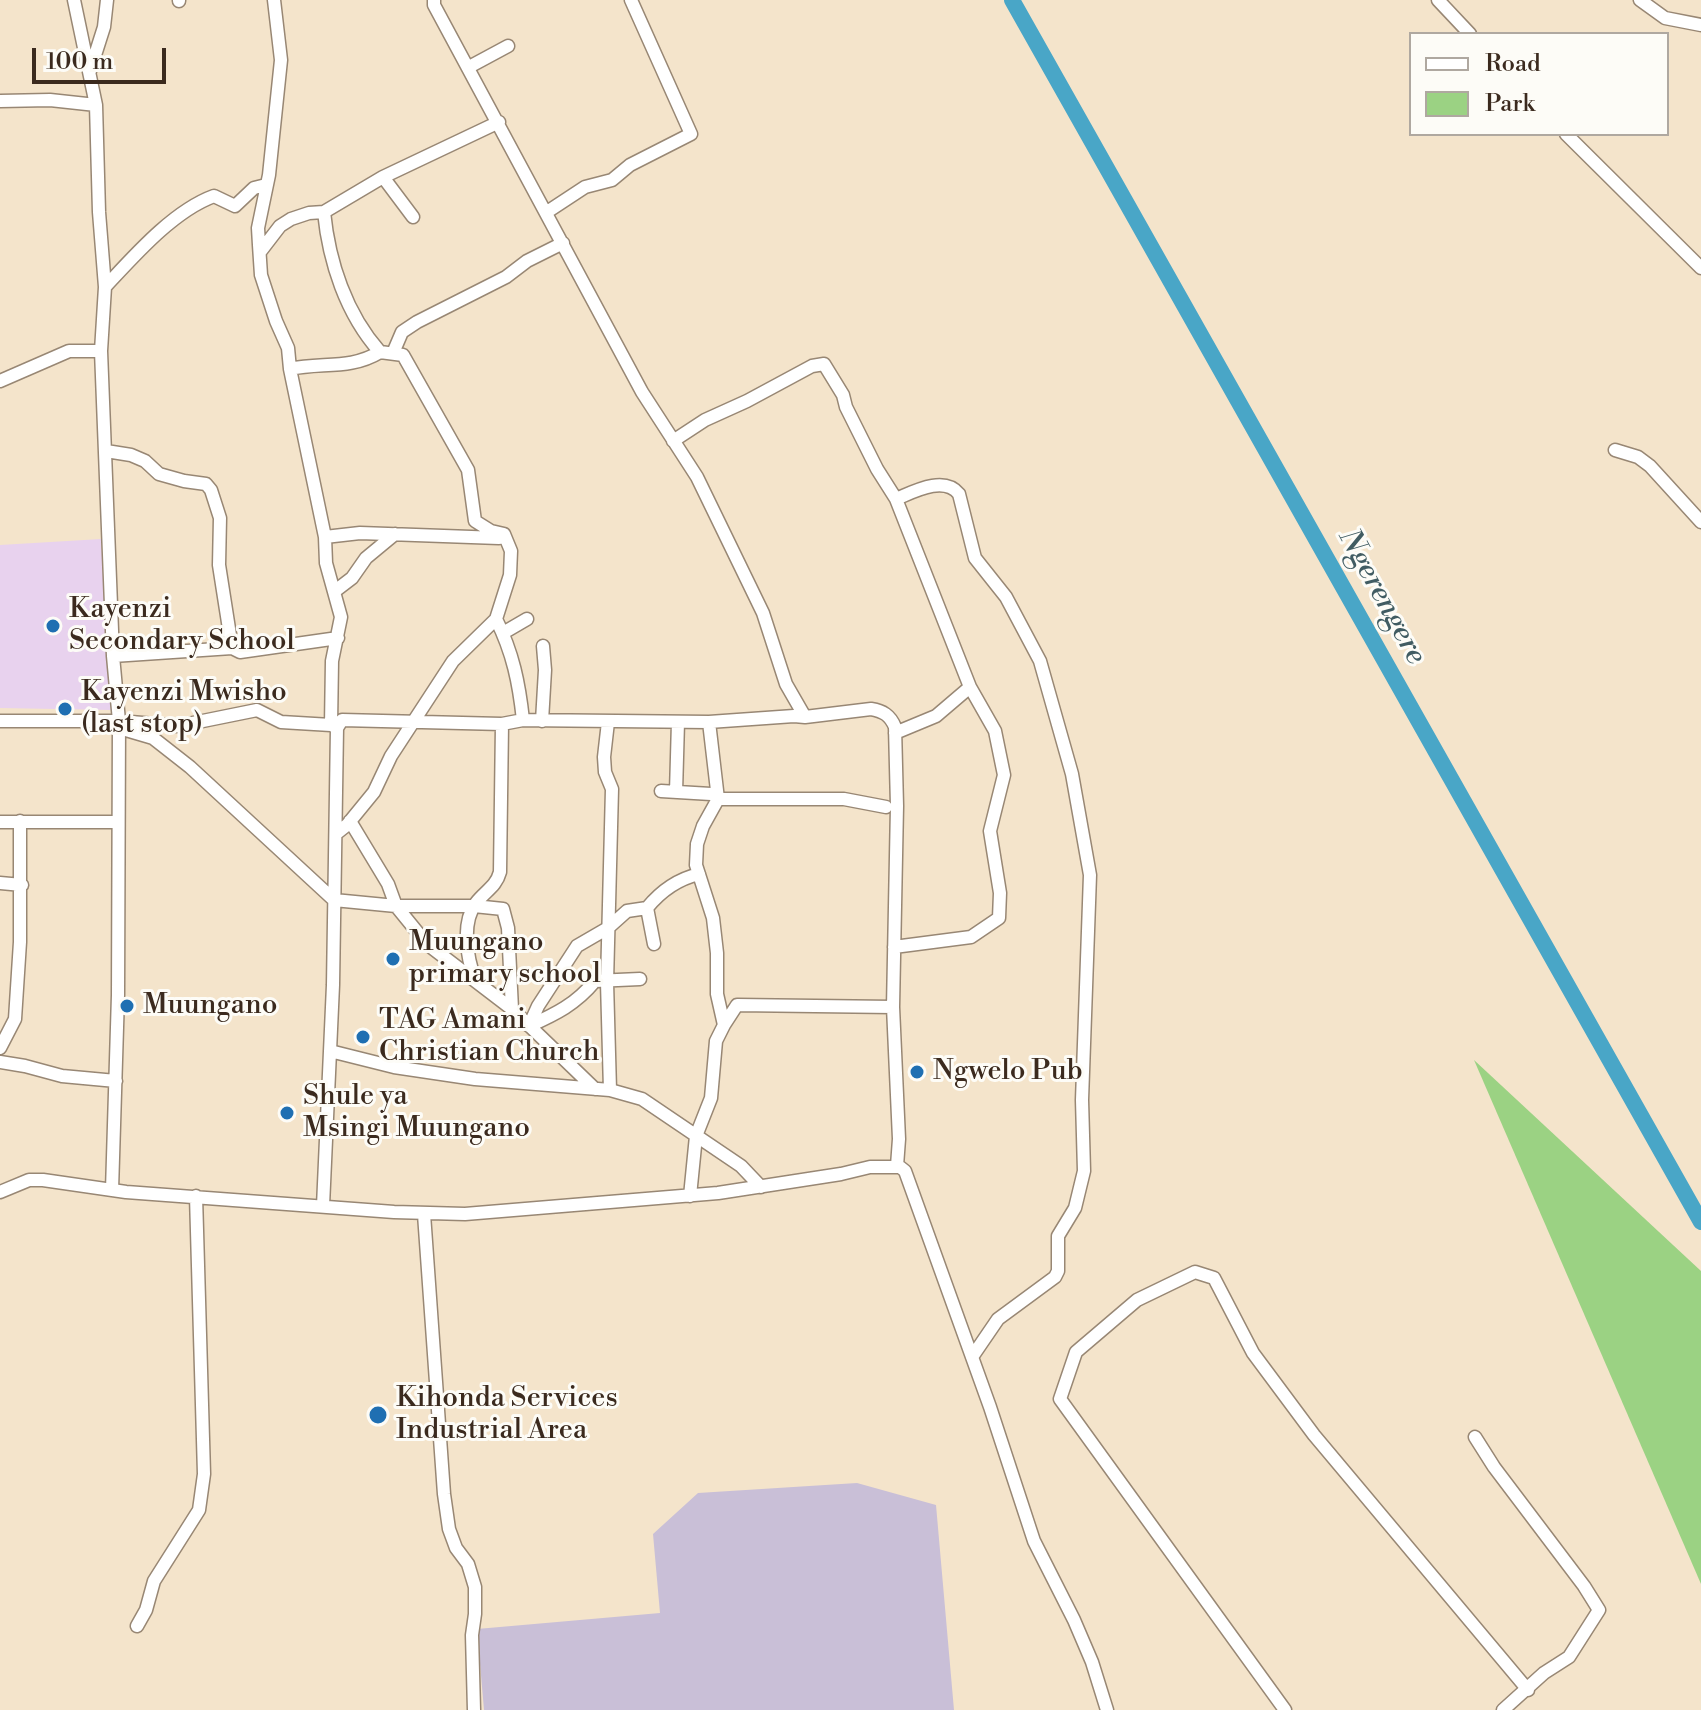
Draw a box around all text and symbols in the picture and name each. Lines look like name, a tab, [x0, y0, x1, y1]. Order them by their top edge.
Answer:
scale bar	[36, 32, 170, 82]
legend	[1409, 32, 1669, 136]
text: 100 m	[46, 47, 113, 77]
text: Road	[1485, 49, 1541, 79]
text: Park	[1485, 89, 1535, 119]
water label: Ngerengere	[1329, 523, 1433, 671]
place label: Kayenzi Secondary School	[69, 593, 295, 659]
marker: Kayenzi Secondary School	[44, 617, 62, 635]
place label: Kayenzi Mwisho (last stop)	[81, 676, 287, 742]
marker: Kayenzi Mwisho (last stop)	[56, 700, 74, 718]
place label: Muungano primary school	[409, 926, 601, 992]
marker: Muungano primary school	[384, 950, 402, 968]
place label: Muungano	[143, 989, 277, 1023]
marker: Muungano	[118, 997, 136, 1015]
place label: TAG Amani Christian Church	[379, 1004, 599, 1070]
marker: TAG Amani Christian Church	[354, 1028, 372, 1046]
place label: Ngwelo Pub	[933, 1055, 1083, 1089]
marker: Ngwelo Pub	[908, 1063, 926, 1081]
place label: Shule ya Msingi Muungano	[303, 1080, 530, 1146]
marker: Shule ya Msingi Muungano	[278, 1104, 296, 1122]
place label: Kihonda Services Industrial Area	[396, 1382, 618, 1448]
marker: Kihonda Services Industrial Area	[367, 1404, 389, 1426]

